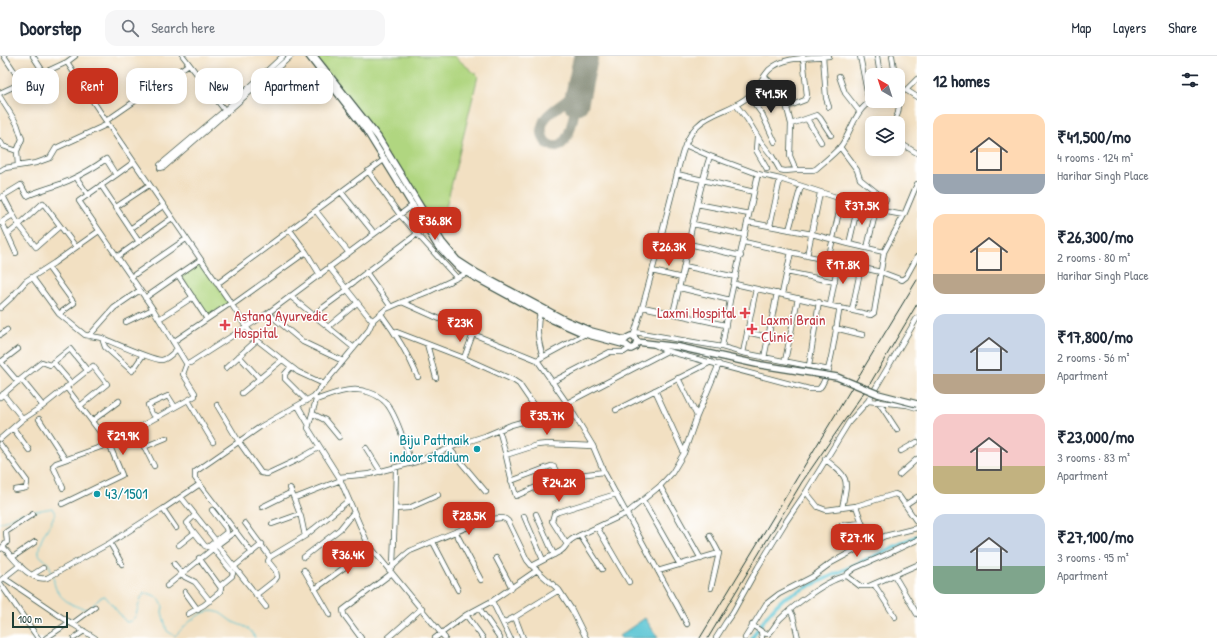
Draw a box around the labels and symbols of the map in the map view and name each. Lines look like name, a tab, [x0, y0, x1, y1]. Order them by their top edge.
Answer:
north arrow	[865, 68, 905, 108]
pin: ₹41.5K	[738, 80, 804, 114]
pin: ₹37.5K	[829, 192, 895, 226]
pin: ₹36.8K	[402, 207, 468, 241]
pin: ₹26.3K	[636, 233, 702, 267]
pin: ₹17.8K	[810, 251, 876, 285]
place label: Laxmi Hospital	[657, 302, 736, 323]
place label: Astang Ayurvedic Hospital	[234, 305, 328, 343]
marker: Laxmi Hospital	[739, 307, 751, 319]
pin: ₹23K	[436, 309, 484, 343]
place label: Laxmi Brain Clinic	[761, 309, 826, 347]
marker: Astang Ayurvedic Hospital	[219, 319, 231, 331]
marker: Laxmi Brain Clinic	[746, 323, 758, 335]
pin: ₹35.7K	[514, 402, 580, 436]
pin: ₹29.9K	[90, 422, 156, 456]
place label: Biju Pattnaik indoor stadium	[389, 429, 469, 467]
marker: Biju Pattnaik indoor stadium	[472, 444, 482, 454]
pin: ₹24.2K	[526, 469, 592, 503]
place label: 43/1501	[105, 483, 148, 504]
marker: 43/1501	[92, 489, 102, 499]
pin: ₹28.5K	[436, 502, 502, 536]
pin: ₹27.1K	[824, 524, 890, 558]
pin: ₹36.4K	[315, 541, 381, 575]
scale bar	[12, 610, 68, 629]

